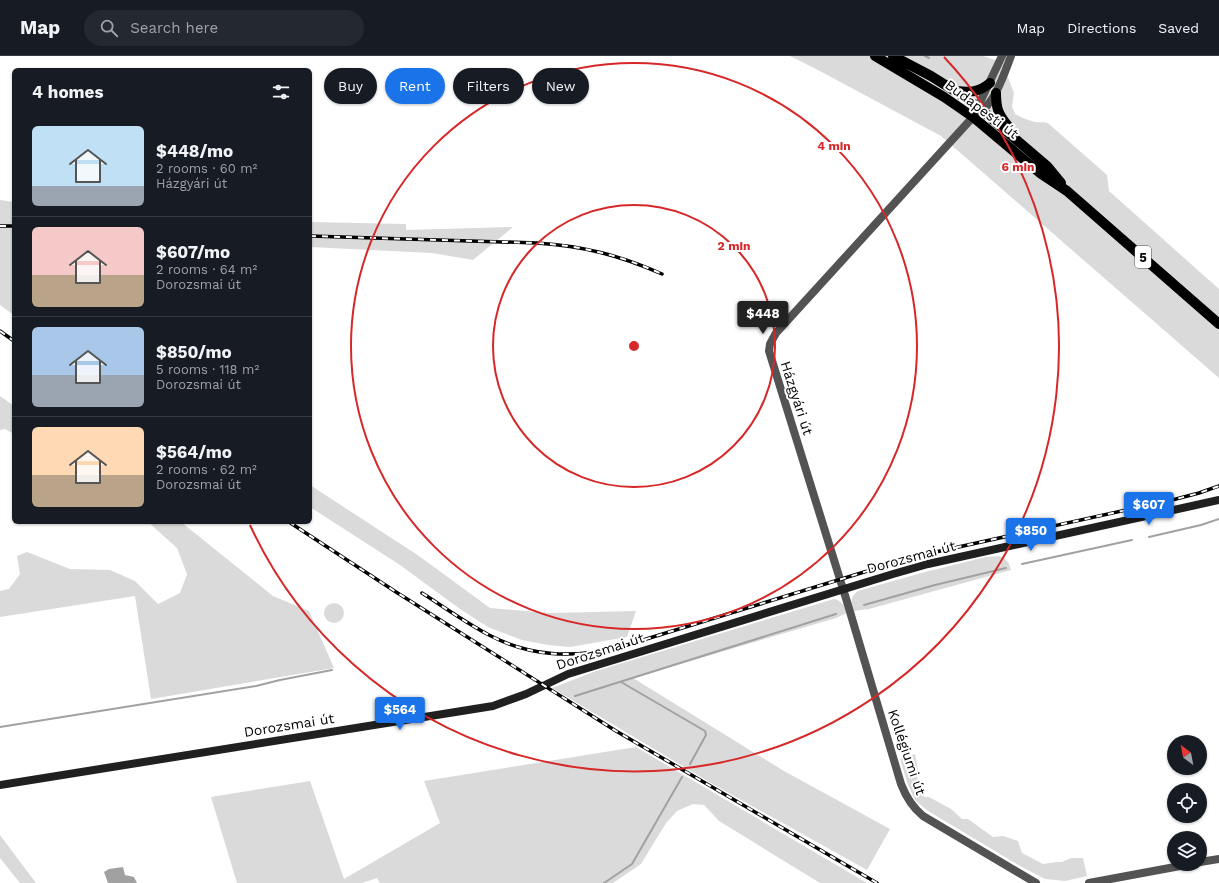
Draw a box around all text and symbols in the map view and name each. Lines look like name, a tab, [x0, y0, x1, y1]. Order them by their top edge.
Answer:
search box	[84, 10, 364, 46]
text: Map	[20, 16, 60, 39]
icon: search	[98, 17, 120, 39]
text: Search here	[130, 19, 218, 37]
text: Map	[1017, 20, 1045, 36]
text: Directions	[1067, 20, 1136, 36]
text: Saved	[1158, 20, 1199, 36]
chip: Buy	[324, 68, 377, 104]
chip: Rent	[385, 68, 445, 104]
chip: Filters	[453, 68, 524, 104]
chip: New	[532, 68, 589, 104]
street label: Budapesti út	[942, 76, 1022, 142]
icon: filters	[270, 81, 292, 103]
text: 4 homes	[32, 82, 103, 102]
text: 4 min	[817, 139, 851, 153]
text: $448/mo	[156, 141, 233, 161]
icon: home	[64, 142, 112, 190]
text: 6 min	[1001, 160, 1035, 174]
text: 2 rooms · 60 m²	[156, 161, 257, 176]
text: Házgyári út	[156, 176, 227, 191]
text: 2 min	[718, 239, 750, 253]
text: $607/mo	[156, 242, 230, 262]
icon: home	[64, 243, 112, 291]
road number: 5	[1135, 246, 1151, 268]
text: 2 rooms · 64 m²	[156, 262, 257, 277]
text: Dorozsmai út	[156, 277, 241, 292]
pin: $448	[739, 301, 787, 335]
text: $448	[746, 306, 780, 321]
centre of rings	[627, 339, 641, 353]
text: $850/mo	[156, 342, 232, 362]
icon: home	[64, 343, 112, 391]
street label: Házgyári út	[778, 359, 817, 437]
text: 5 rooms · 118 m²	[156, 362, 259, 377]
text: Dorozsmai út	[156, 377, 241, 392]
text: $564/mo	[156, 442, 232, 462]
icon: home	[64, 443, 112, 491]
text: 2 rooms · 62 m²	[156, 462, 257, 477]
text: Dorozsmai út	[156, 477, 241, 492]
pin: $607	[1125, 492, 1173, 526]
text: $607	[1133, 497, 1165, 512]
pin: $850	[1007, 518, 1055, 552]
text: $850	[1015, 523, 1047, 538]
street label: Dorozsmai út	[865, 537, 957, 577]
street label: Dorozsmai út	[554, 629, 646, 673]
pin: $564	[376, 697, 424, 731]
text: $564	[384, 702, 416, 717]
street label: Kollégiumi út	[885, 707, 929, 797]
street label: Dorozsmai út	[243, 710, 336, 740]
north arrow	[1167, 735, 1207, 775]
map controls	[1167, 735, 1207, 871]
button: locate	[1167, 783, 1207, 823]
button: layers	[1167, 831, 1207, 871]

